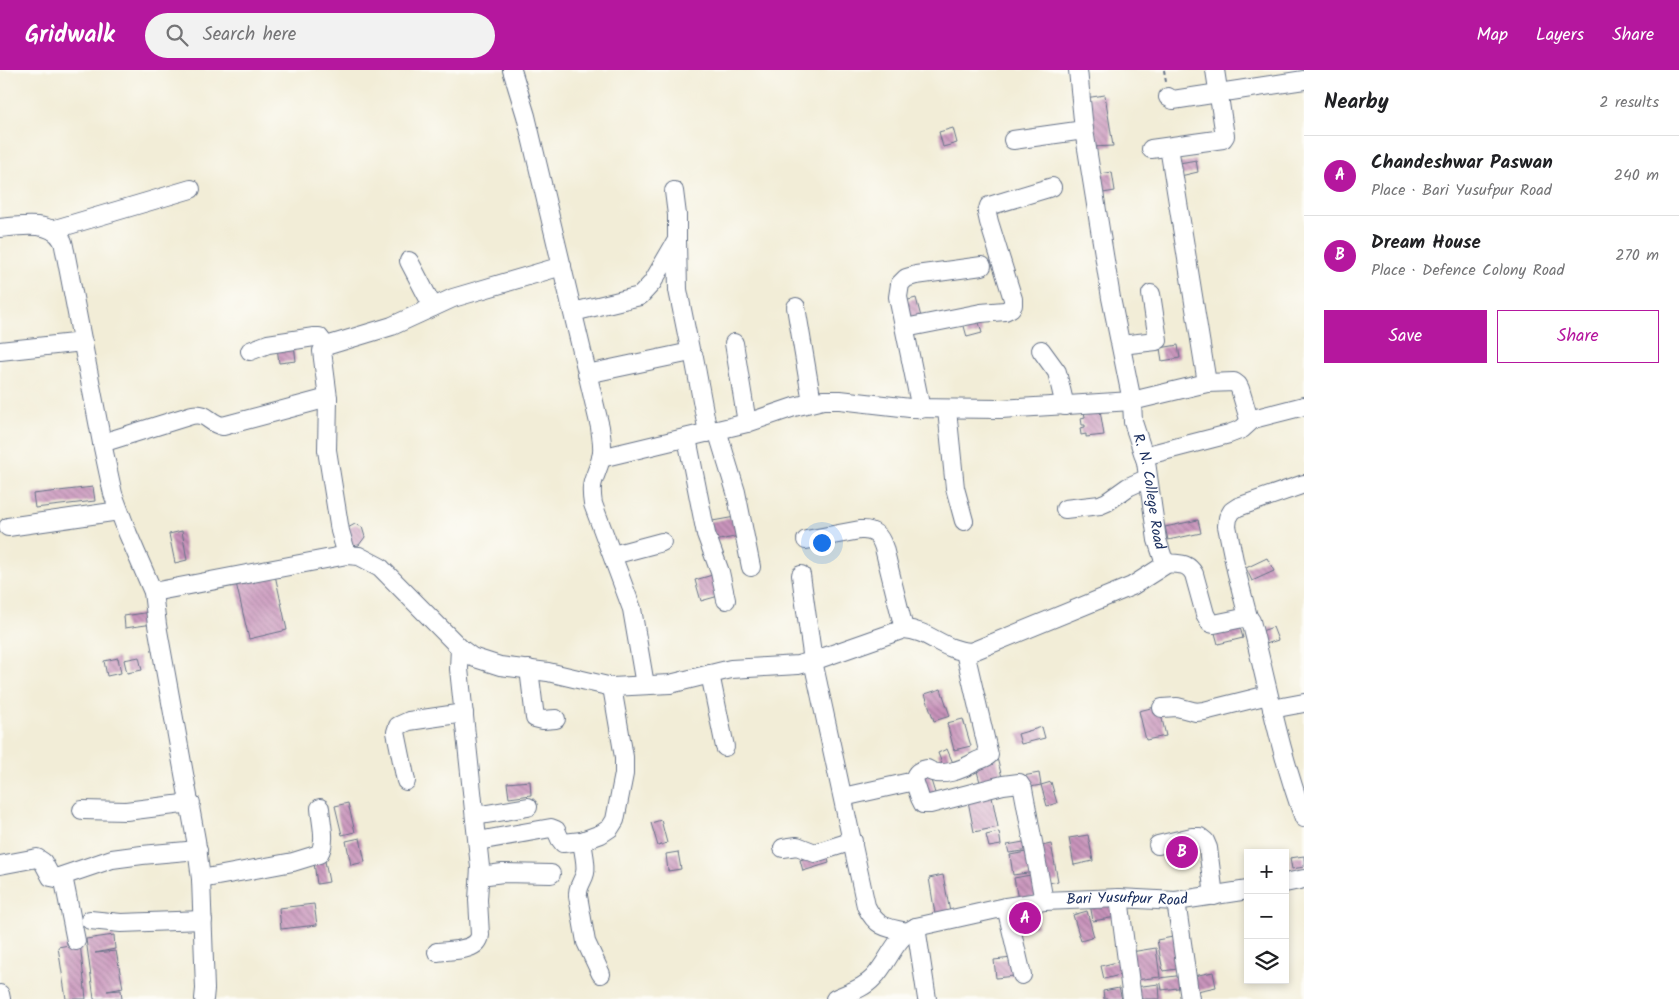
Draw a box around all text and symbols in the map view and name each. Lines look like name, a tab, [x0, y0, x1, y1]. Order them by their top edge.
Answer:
search box	[145, 13, 495, 58]
text: Gridwalk	[25, 16, 115, 55]
text: Search here	[203, 20, 296, 50]
icon: search	[163, 21, 191, 49]
text: Map	[1477, 21, 1508, 50]
text: Layers	[1536, 21, 1584, 50]
text: Share	[1612, 21, 1654, 50]
text: Nearby	[1324, 86, 1389, 119]
text: 2 results	[1599, 90, 1659, 115]
text: Chandeshwar Paswan	[1371, 148, 1553, 178]
text: A	[1335, 163, 1345, 188]
text: 240 m	[1614, 163, 1659, 188]
text: Place · Bari Yusufpur Road	[1371, 178, 1552, 203]
text: Dream House	[1371, 228, 1481, 258]
text: B	[1335, 243, 1345, 268]
text: 270 m	[1615, 243, 1659, 268]
text: Place · Defence Colony Road	[1371, 258, 1565, 283]
button: Save	[1324, 310, 1487, 363]
button: Share	[1497, 310, 1659, 363]
street label: R. N. College Road	[1126, 430, 1172, 554]
your location	[809, 530, 835, 556]
pin: B	[1166, 833, 1198, 871]
map controls	[1244, 849, 1289, 984]
button: +	[1244, 849, 1289, 894]
street label: Bari Yusufpur Road	[1066, 886, 1190, 913]
button: −	[1244, 894, 1289, 939]
pin: A	[1009, 899, 1041, 937]
button: layers	[1244, 939, 1289, 984]

